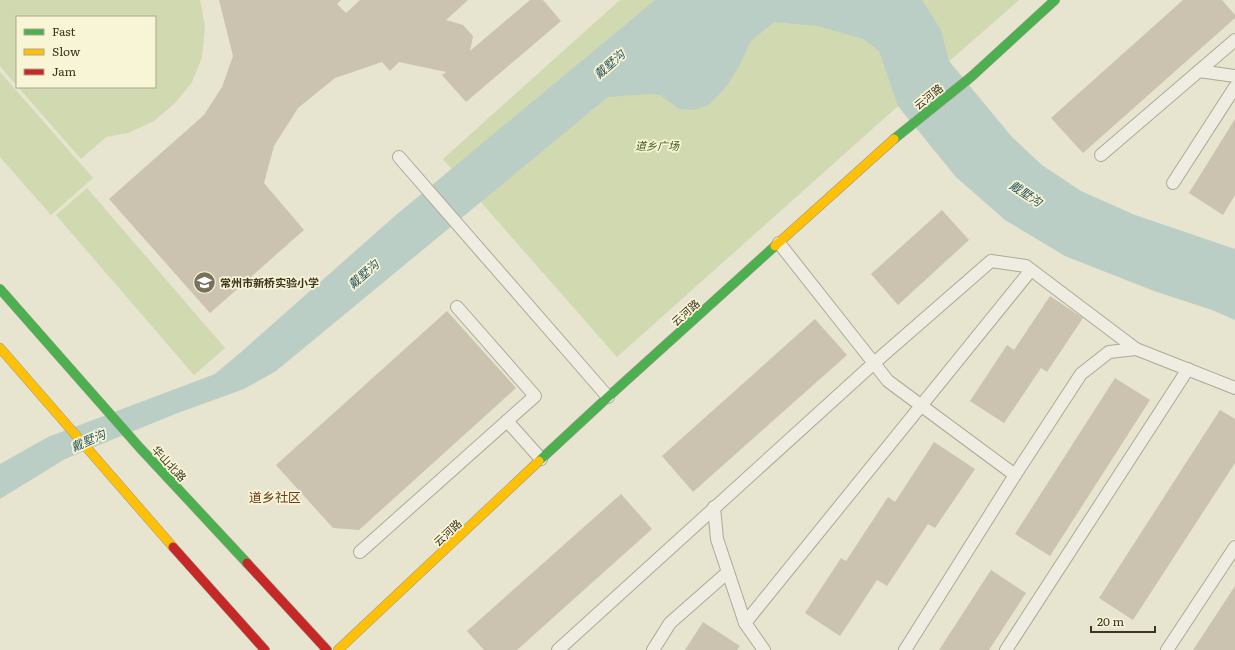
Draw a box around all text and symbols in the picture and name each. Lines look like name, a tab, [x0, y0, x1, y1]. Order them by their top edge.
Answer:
legend	[16, 16, 156, 88]
text: Fast	[52, 22, 76, 40]
text: Slow	[52, 42, 81, 60]
water label: 戴墅沟	[590, 44, 630, 83]
text: Jam	[52, 62, 77, 80]
street label: 云河路	[910, 79, 946, 113]
park label: 道乡广场	[635, 137, 680, 153]
water label: 戴墅沟	[1006, 176, 1048, 211]
water label: 戴墅沟	[344, 254, 384, 293]
school or university icon: 常州市新桥实验小学	[191, 269, 217, 295]
place label: 常州市新桥实验小学	[220, 274, 319, 290]
street label: 云河路	[667, 295, 703, 329]
water label: 戴墅沟	[68, 424, 110, 456]
street label: 华山北路	[149, 441, 191, 485]
district label: 道乡社区	[249, 487, 301, 506]
street label: 云河路	[429, 515, 465, 549]
scale bar	[1091, 608, 1155, 634]
text: 20 m	[1097, 612, 1124, 630]

